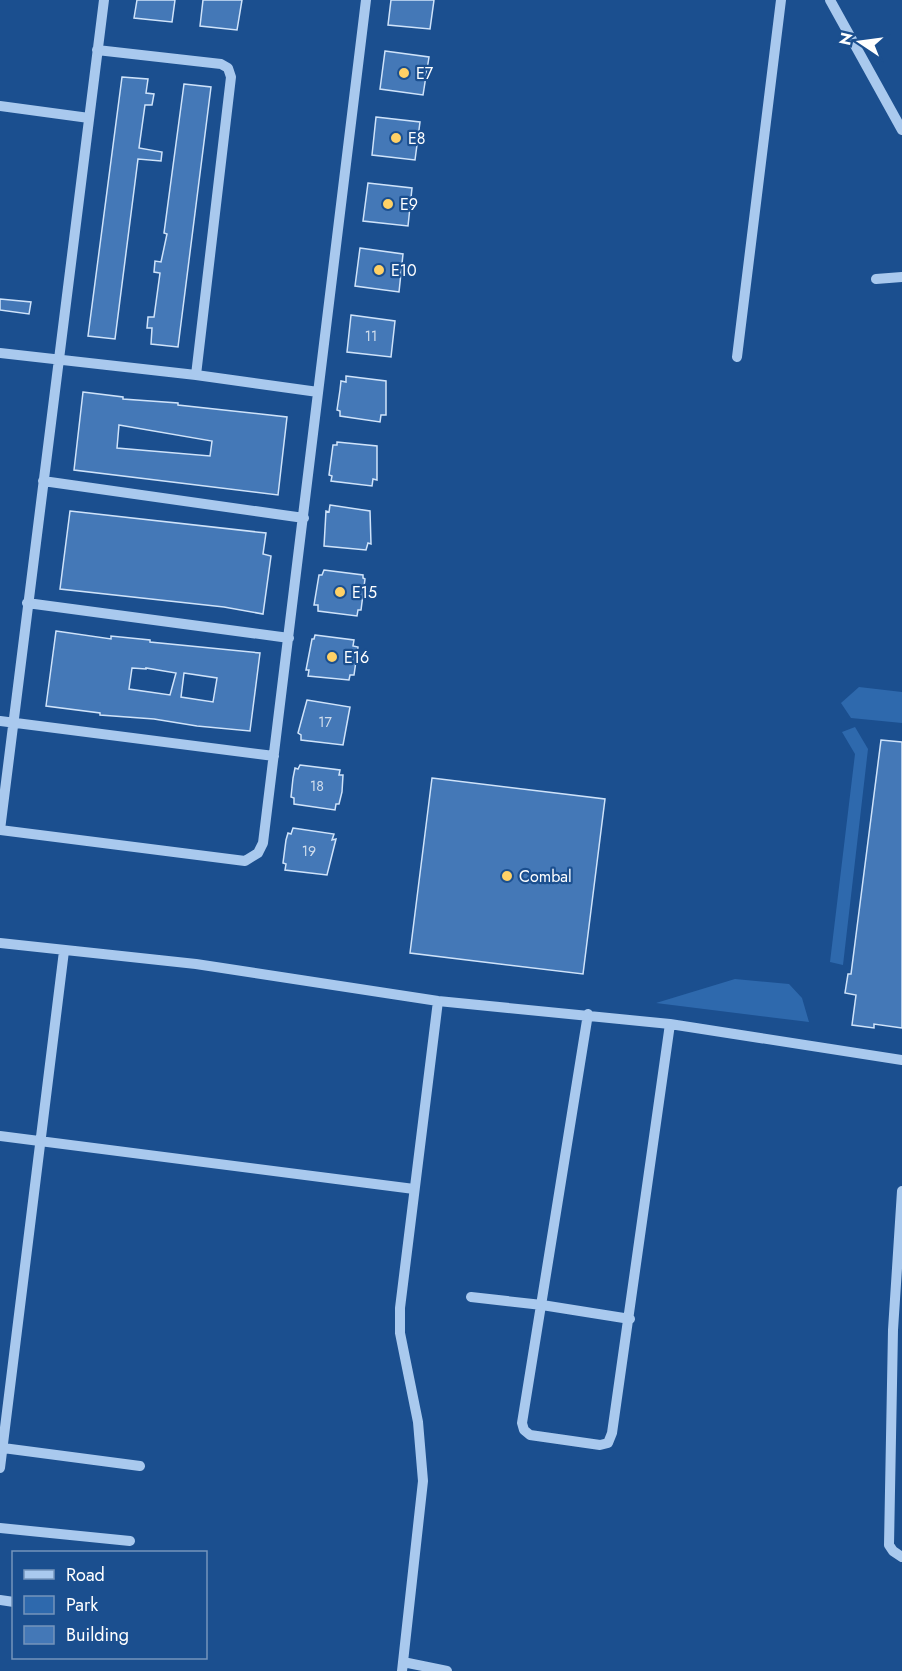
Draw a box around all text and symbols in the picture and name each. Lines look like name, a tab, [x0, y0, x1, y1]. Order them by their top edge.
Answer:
north arrow	[830, 12, 890, 72]
text: N	[833, 30, 859, 48]
place label: E7	[416, 62, 434, 85]
marker: E7	[397, 66, 411, 80]
place label: E8	[408, 127, 426, 150]
marker: E8	[389, 131, 403, 145]
place label: E9	[400, 193, 418, 216]
marker: E9	[381, 197, 395, 211]
place label: E10	[391, 259, 417, 282]
marker: E10	[372, 263, 386, 277]
house number: 11	[365, 326, 377, 346]
place label: E15	[352, 581, 377, 604]
marker: E15	[333, 585, 347, 599]
place label: E16	[344, 646, 369, 669]
marker: E16	[325, 650, 339, 664]
house number: 17	[318, 712, 332, 732]
house number: 18	[310, 776, 324, 796]
house number: 19	[302, 841, 316, 861]
place label: Combal	[519, 865, 572, 888]
marker: Combal	[500, 869, 514, 883]
legend	[12, 1551, 207, 1659]
text: Road	[66, 1562, 105, 1588]
text: Park	[66, 1592, 98, 1618]
text: Building	[66, 1622, 129, 1648]

